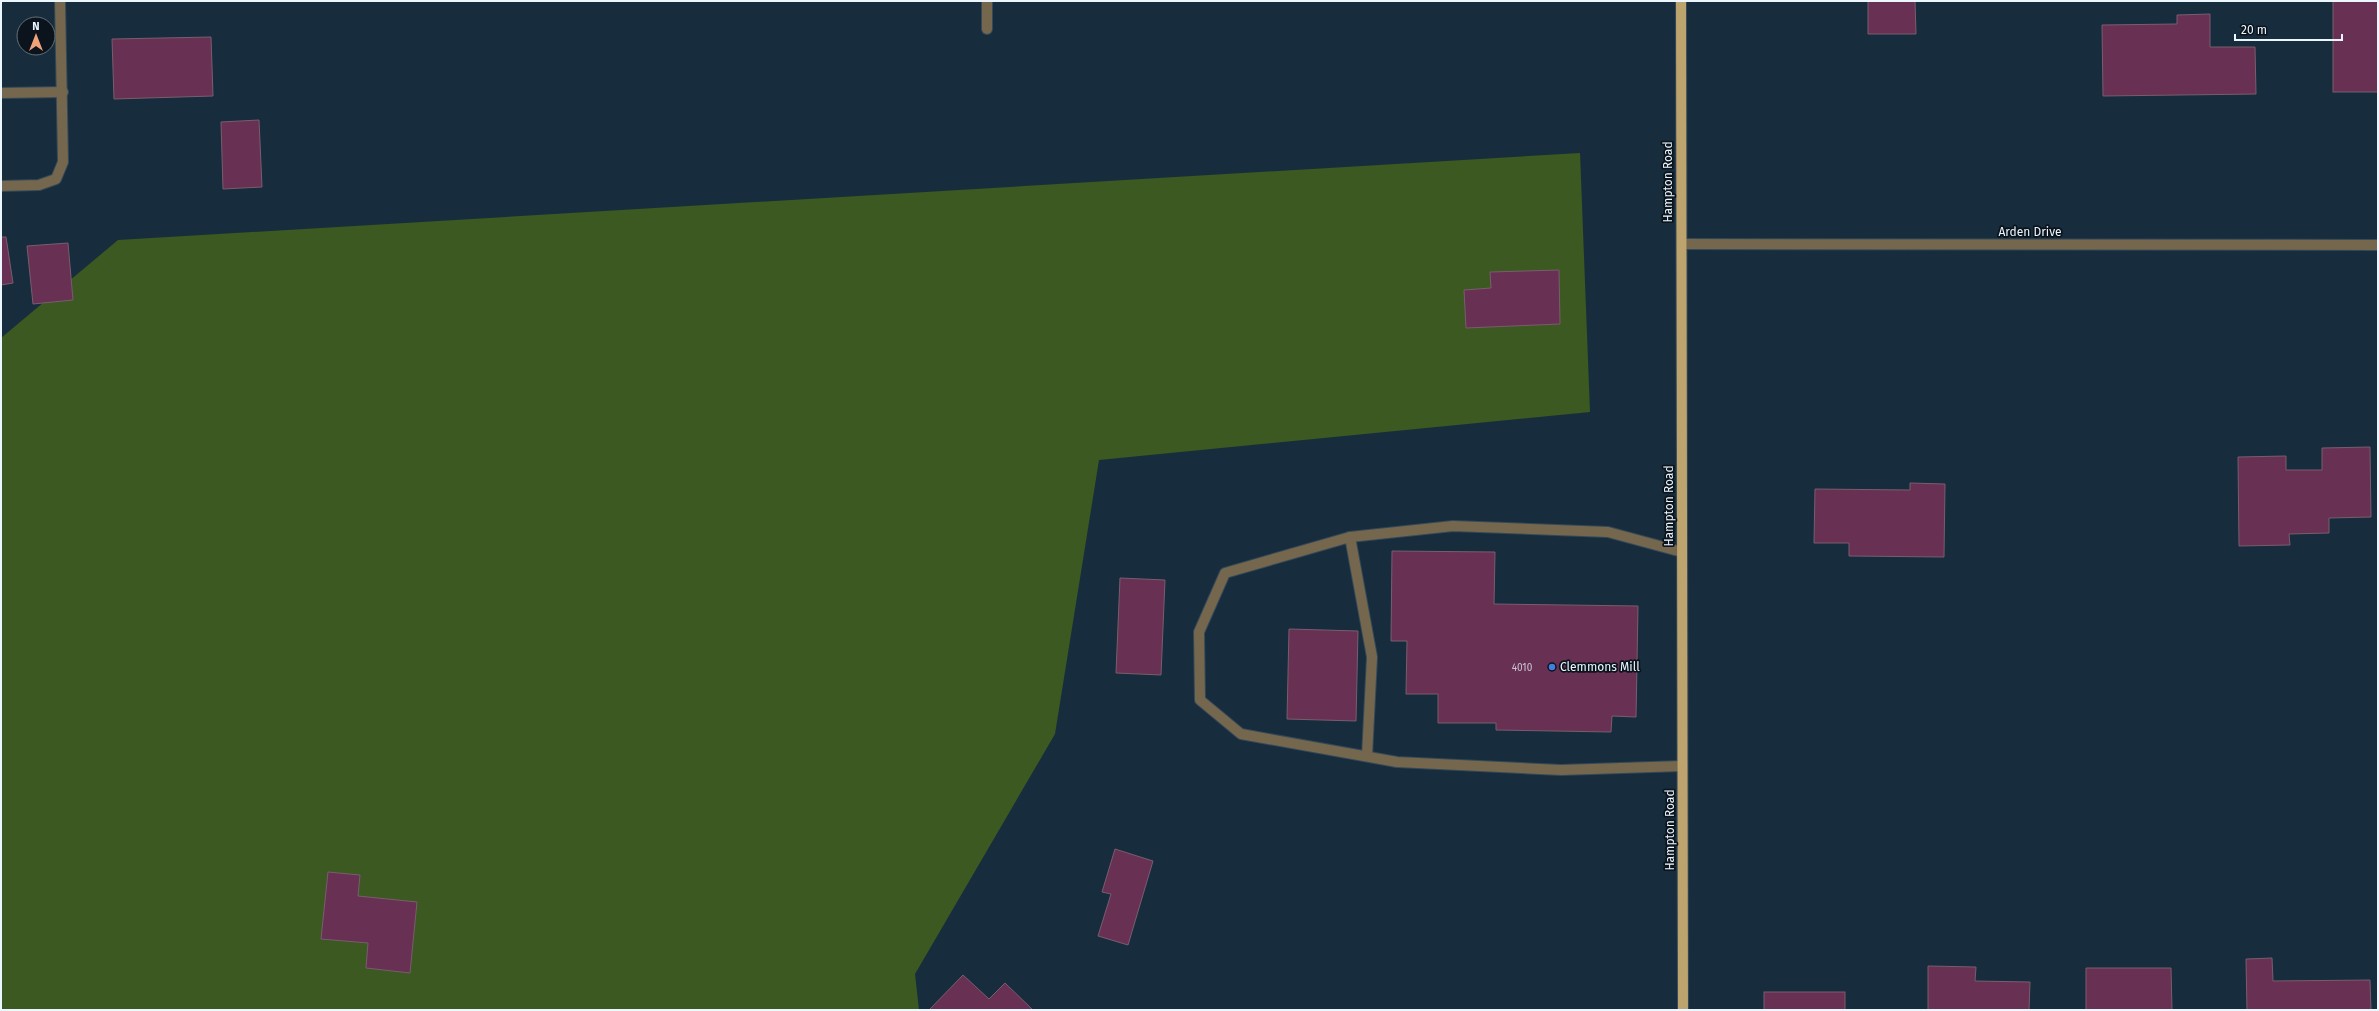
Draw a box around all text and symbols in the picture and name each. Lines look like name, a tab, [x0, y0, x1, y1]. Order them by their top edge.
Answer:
north arrow	[16, 16, 56, 56]
scale bar	[2235, 16, 2342, 42]
text: N	[32, 20, 40, 33]
text: 20 m	[2241, 23, 2267, 37]
street label: Hampton Road	[1661, 141, 1675, 223]
street label: Arden Drive	[1998, 225, 2062, 239]
street label: Hampton Road	[1662, 465, 1676, 547]
place label: Clemmons Mill	[1560, 660, 1640, 674]
house number: 4010	[1512, 662, 1533, 674]
marker: Clemmons Mill	[1547, 662, 1557, 672]
street label: Hampton Road	[1663, 789, 1677, 871]

